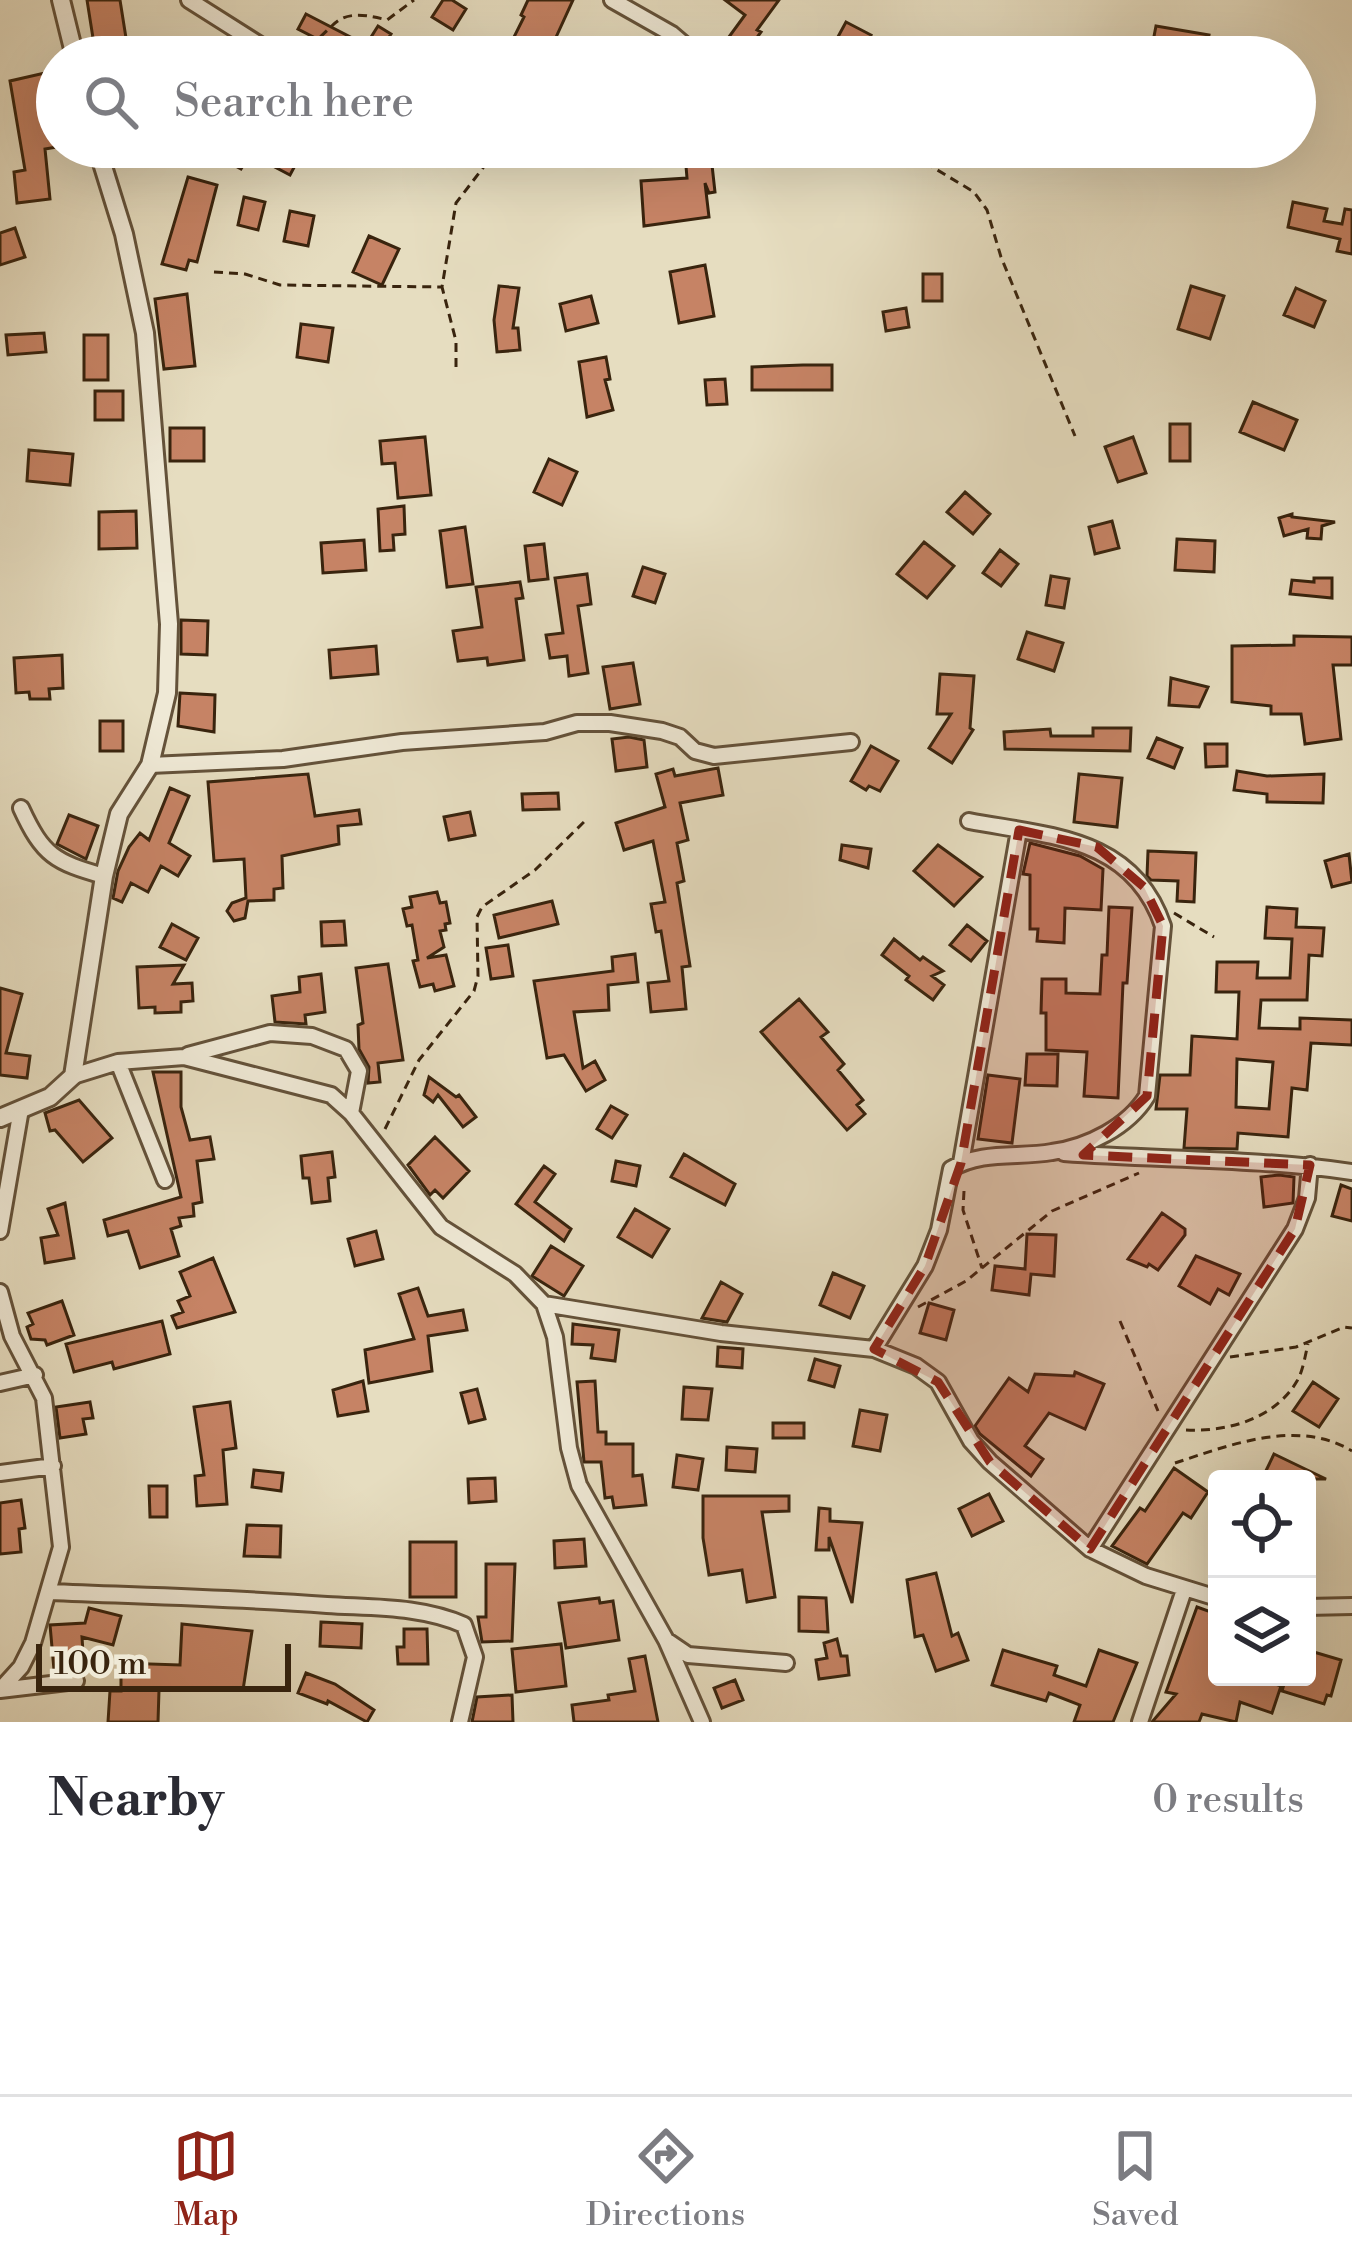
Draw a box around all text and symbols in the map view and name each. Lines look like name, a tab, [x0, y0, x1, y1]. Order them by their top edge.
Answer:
search box	[36, 36, 1316, 168]
icon: search	[78, 69, 144, 135]
text: Search here	[174, 74, 414, 131]
map controls	[1208, 1470, 1316, 1686]
button: locate	[1208, 1470, 1316, 1578]
button: layers	[1208, 1578, 1316, 1686]
scale bar	[36, 1638, 291, 1691]
text: 100 m	[54, 1644, 147, 1685]
text: Nearby	[48, 1768, 224, 1832]
text: 0 results	[1152, 1776, 1304, 1825]
tab: Map	[173, 2123, 239, 2236]
tab: Directions	[586, 2123, 745, 2236]
tab: Saved	[1092, 2123, 1179, 2236]

